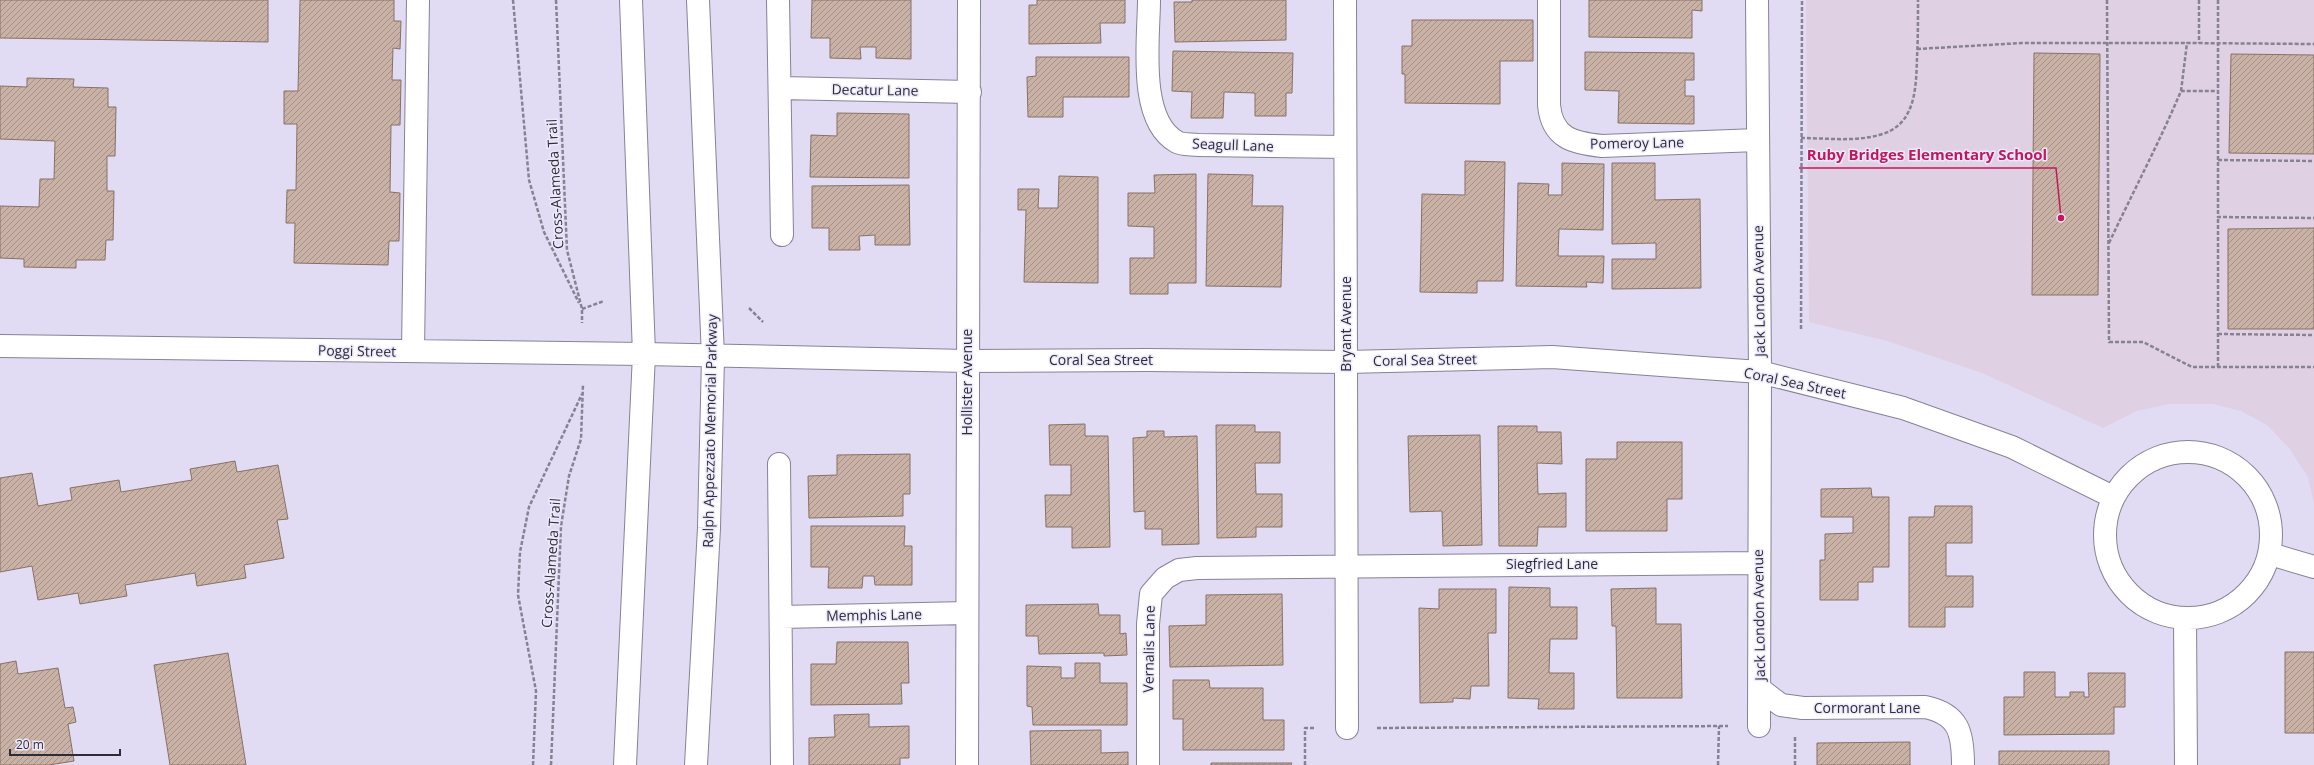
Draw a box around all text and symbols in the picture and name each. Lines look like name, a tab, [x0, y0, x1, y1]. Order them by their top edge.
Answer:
street label: Decatur Lane	[831, 79, 919, 100]
street label: Cross-Alameda Trail	[542, 119, 567, 249]
street label: Pomeroy Lane	[1590, 132, 1684, 153]
street label: Seagull Lane	[1192, 134, 1274, 155]
callout: Ruby Bridges Elementary School	[1799, 141, 2056, 168]
text: Ruby Bridges Elementary School	[1807, 144, 2047, 164]
street label: Jack London Avenue	[1748, 225, 1769, 359]
street label: Bryant Avenue	[1336, 276, 1355, 372]
street label: Ralph Appezzato Memorial Parkway	[698, 313, 721, 548]
street label: Hollister Avenue	[957, 328, 976, 435]
street label: Poggi Street	[318, 340, 396, 361]
street label: Coral Sea Street	[1373, 349, 1477, 370]
street label: Coral Sea Street	[1049, 350, 1153, 369]
street label: Coral Sea Street	[1742, 362, 1848, 403]
street label: Cross-Alameda Trail	[536, 497, 565, 629]
street label: Jack London Avenue	[1748, 549, 1769, 683]
street label: Siegfried Lane	[1506, 554, 1598, 573]
street label: Memphis Lane	[826, 604, 922, 625]
street label: Vernalis Lane	[1138, 605, 1159, 693]
street label: Cormorant Lane	[1814, 698, 1920, 717]
scale bar	[10, 731, 120, 757]
text: 20 m	[16, 736, 44, 753]

